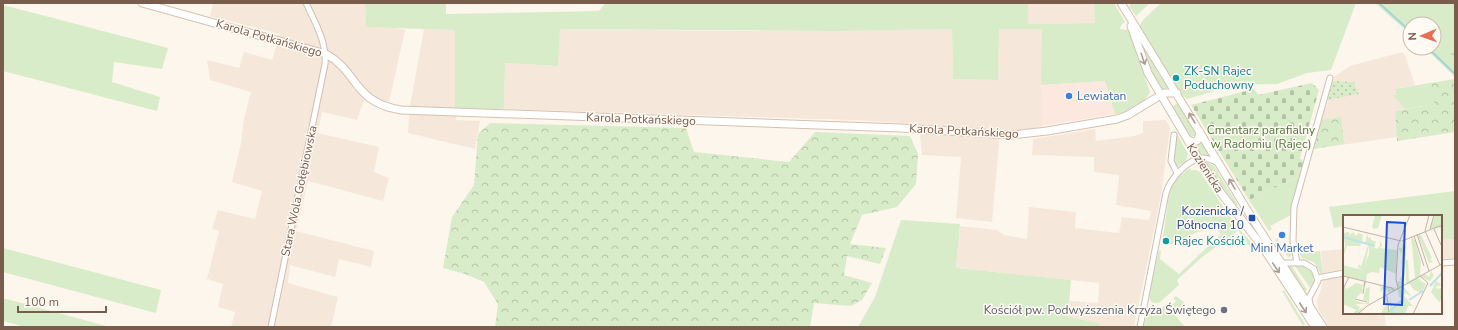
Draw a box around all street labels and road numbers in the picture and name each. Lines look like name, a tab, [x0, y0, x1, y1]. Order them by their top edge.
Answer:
street label: Karola Potkańskiego	[214, 15, 324, 61]
street label: Karola Potkańskiego	[586, 109, 696, 129]
street label: Karola Potkańskiego	[909, 120, 1019, 142]
street label: Stara Wola Gołębiowska	[277, 124, 321, 258]
street label: Kozienicka	[1183, 140, 1227, 196]

